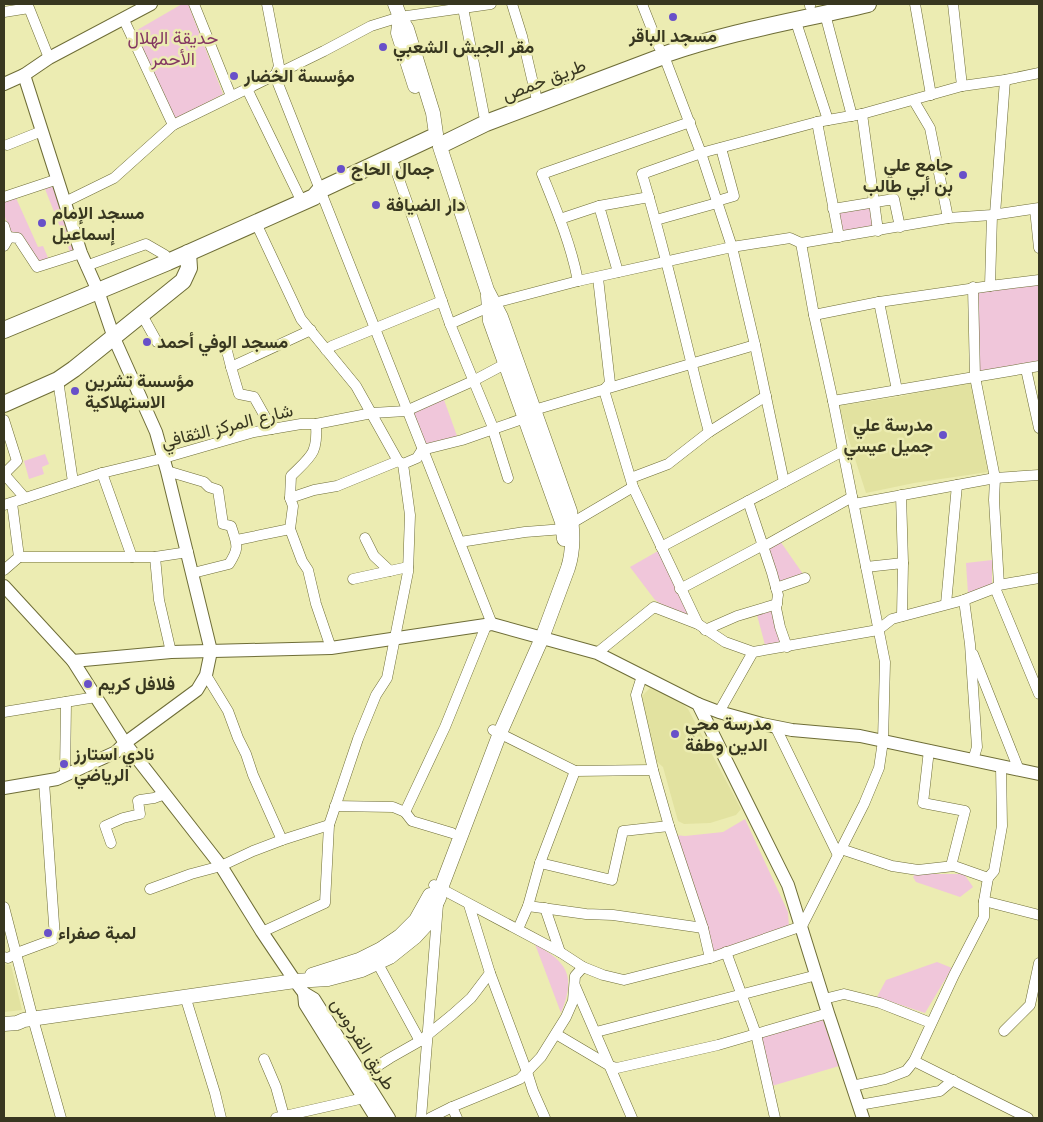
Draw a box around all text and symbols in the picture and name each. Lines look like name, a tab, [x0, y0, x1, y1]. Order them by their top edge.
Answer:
marker: مسجد الباقر	[667, 11, 679, 23]
place label: مسجد الباقر	[628, 24, 717, 47]
park label: حديقة الهلال الأحمر	[128, 26, 218, 70]
place label: مقر الجيش الشعبي	[393, 35, 535, 62]
marker: مقر الجيش الشعبي	[377, 41, 389, 53]
street label: طريق حمص	[499, 53, 589, 106]
place label: مؤسسة الخضار	[243, 64, 355, 87]
marker: مؤسسة الخضار	[228, 70, 240, 82]
place label: جامع علي بن أبي طالب	[863, 153, 953, 201]
place label: جمال الحاج	[351, 157, 435, 181]
marker: جمال الحاج	[335, 163, 347, 175]
marker: جامع علي بن أبي طالب	[957, 169, 969, 181]
place label: دار الضيافة	[386, 193, 466, 216]
marker: دار الضيافة	[370, 199, 382, 211]
place label: مسجد الإمام إسماعيل	[52, 201, 145, 246]
marker: مسجد الإمام إسماعيل	[36, 217, 48, 229]
place label: مسجد الوفي أحمد	[157, 330, 288, 357]
marker: مسجد الوفي أحمد	[141, 336, 153, 348]
place label: مؤسسة تشرين الاستهلاكية	[85, 369, 194, 413]
marker: مؤسسة تشرين الاستهلاكية	[69, 385, 81, 397]
street label: شارع المركز الثقافي	[159, 398, 296, 457]
place label: مدرسة علي جميل عيسي	[844, 413, 933, 461]
marker: مدرسة علي جميل عيسي	[937, 429, 949, 441]
place label: فلافل كريم	[98, 672, 175, 696]
marker: فلافل كريم	[82, 678, 94, 690]
place label: مدرسة محي الدين وطفة	[685, 712, 772, 756]
marker: مدرسة محي الدين وطفة	[669, 728, 681, 740]
place label: نادي استارز الرياضي	[73, 742, 154, 790]
marker: نادي استارز الرياضي	[58, 758, 70, 770]
place label: لمبة صفراء	[58, 921, 136, 944]
marker: لمبة صفراء	[42, 927, 54, 939]
street label: طريق الفردوس	[326, 993, 401, 1094]

